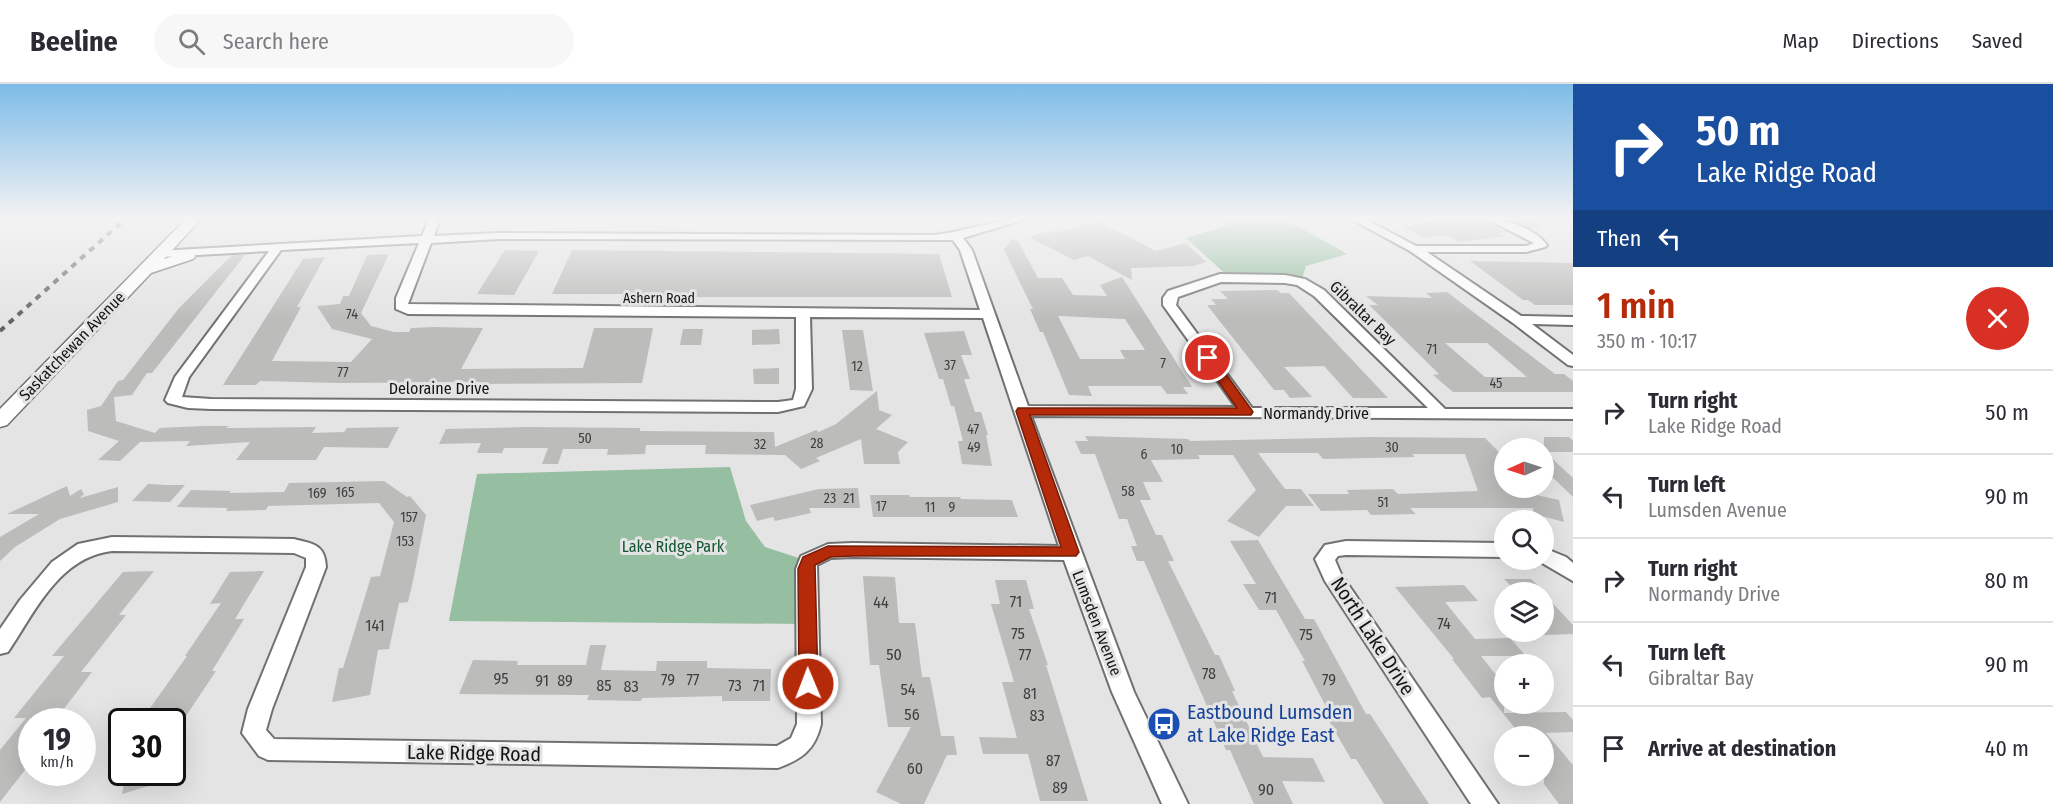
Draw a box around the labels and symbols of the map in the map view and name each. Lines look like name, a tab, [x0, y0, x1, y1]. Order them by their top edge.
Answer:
street label: Gibraltar Bay	[1326, 277, 1401, 350]
street label: Saskatchewan Avenue	[15, 288, 129, 404]
street label: Ashern Road	[623, 290, 695, 307]
house number: 74	[346, 306, 358, 323]
pin	[1182, 332, 1233, 383]
house number: 71	[1427, 341, 1437, 358]
house number: 7	[1160, 355, 1166, 372]
house number: 37	[944, 357, 956, 374]
house number: 12	[851, 358, 863, 375]
house number: 77	[337, 364, 349, 381]
house number: 45	[1489, 375, 1503, 392]
street label: Deloraine Drive	[389, 379, 489, 398]
street label: Normandy Drive	[1263, 404, 1369, 423]
house number: 47	[967, 421, 979, 438]
house number: 50	[578, 430, 592, 447]
house number: 28	[810, 435, 824, 452]
house number: 32	[754, 436, 766, 453]
north arrow	[1494, 438, 1554, 498]
house number: 49	[967, 439, 981, 456]
house number: 30	[1385, 439, 1399, 456]
house number: 10	[1171, 441, 1183, 458]
house number: 6	[1141, 446, 1148, 463]
house number: 58	[1121, 483, 1135, 500]
house number: 165	[336, 484, 354, 501]
house number: 169	[307, 485, 327, 502]
house number: 23	[824, 490, 836, 507]
house number: 21	[843, 490, 855, 507]
house number: 51	[1377, 494, 1389, 511]
house number: 17	[875, 498, 887, 515]
house number: 11	[925, 499, 935, 516]
house number: 9	[949, 499, 956, 516]
house number: 157	[400, 509, 418, 526]
house number: 153	[396, 533, 414, 550]
park label: Lake Ridge Park	[622, 537, 725, 556]
street label: Lumsden Avenue	[1068, 568, 1126, 678]
street label: North Lake Drive	[1326, 572, 1420, 700]
house number: 71	[1265, 588, 1277, 607]
house number: 71	[1010, 592, 1022, 611]
house number: 44	[873, 593, 889, 612]
house number: 74	[1437, 614, 1451, 633]
house number: 141	[365, 616, 385, 635]
house number: 75	[1011, 624, 1025, 643]
house number: 75	[1299, 625, 1313, 644]
house number: 50	[886, 645, 902, 664]
house number: 77	[1018, 645, 1032, 664]
position arrow	[776, 652, 840, 716]
house number: 78	[1202, 664, 1216, 683]
house number: 95	[493, 669, 509, 688]
house number: 79	[661, 670, 675, 689]
house number: 77	[686, 670, 700, 689]
house number: 79	[1322, 670, 1336, 689]
house number: 91	[535, 671, 549, 690]
house number: 89	[557, 671, 573, 690]
house number: 85	[596, 676, 612, 695]
house number: 73	[728, 676, 742, 695]
house number: 71	[753, 676, 765, 695]
house number: 83	[623, 677, 639, 696]
house number: 54	[900, 680, 916, 699]
house number: 81	[1023, 684, 1037, 703]
place label: Eastbound Lumsden at Lake Ridge East	[1187, 700, 1353, 747]
house number: 56	[904, 705, 920, 724]
house number: 83	[1029, 706, 1045, 725]
bus stop icon: Eastbound Lumsden at Lake Ridge East	[1146, 706, 1182, 742]
speed limit sign: 30	[108, 708, 186, 786]
street label: Lake Ridge Road	[407, 740, 541, 766]
house number: 87	[1046, 751, 1061, 770]
house number: 60	[907, 759, 923, 778]
house number: 89	[1052, 778, 1068, 797]
house number: 90	[1258, 780, 1274, 799]

